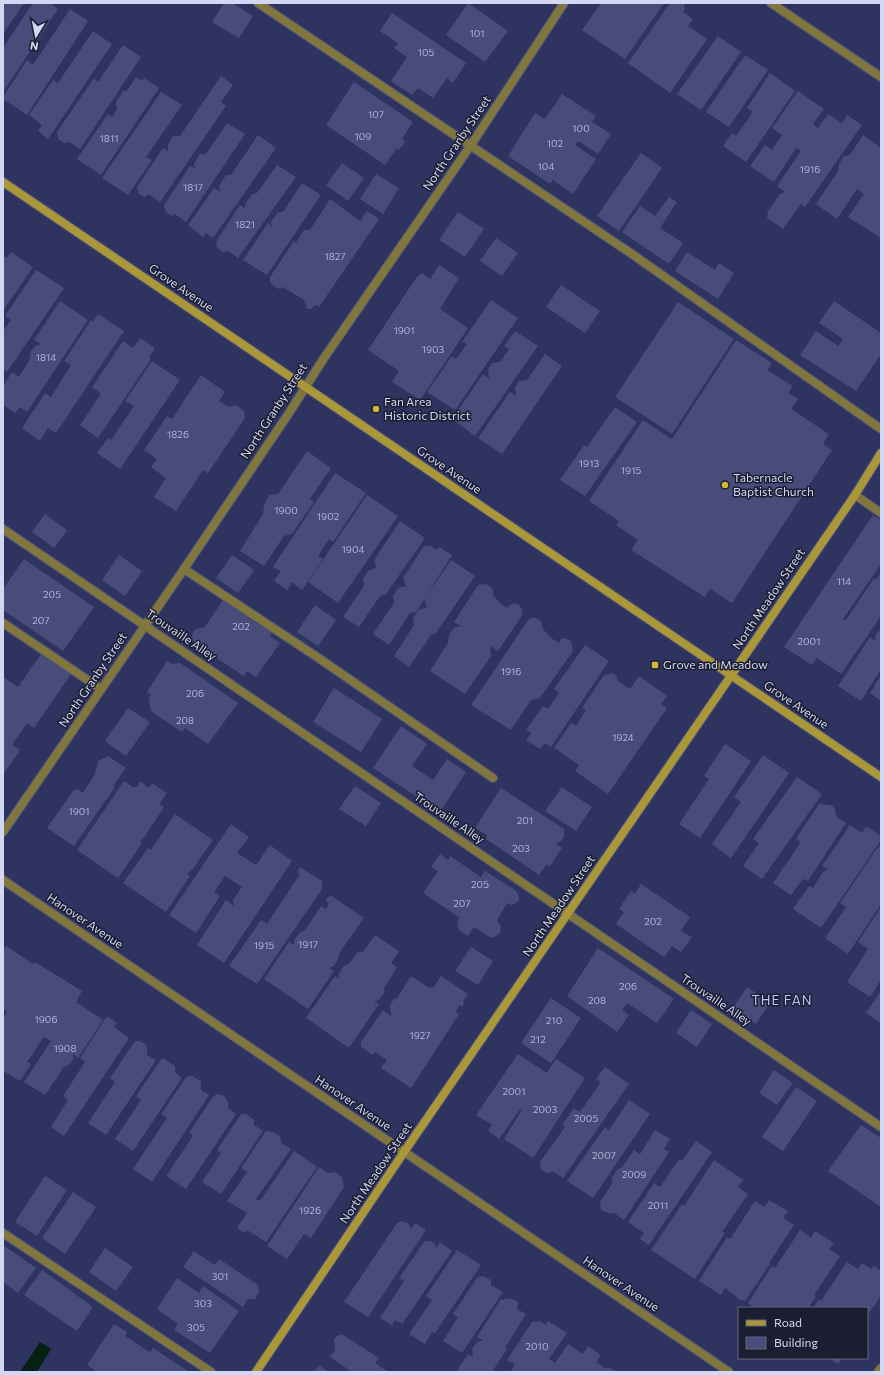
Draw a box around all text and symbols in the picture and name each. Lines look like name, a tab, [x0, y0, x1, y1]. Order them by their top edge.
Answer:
north arrow	[16, 16, 56, 56]
house number: 101	[469, 27, 485, 39]
text: N	[29, 39, 39, 53]
house number: 105	[418, 46, 435, 58]
street label: North Granby Street	[419, 92, 493, 192]
house number: 107	[368, 108, 384, 120]
house number: 100	[572, 122, 590, 134]
house number: 109	[355, 130, 371, 142]
house number: 1811	[100, 132, 118, 144]
house number: 102	[547, 137, 564, 149]
house number: 104	[538, 160, 554, 172]
house number: 1916	[800, 163, 820, 175]
house number: 1817	[183, 181, 203, 193]
house number: 1821	[235, 218, 255, 230]
house number: 1827	[324, 250, 346, 262]
street label: Grove Avenue	[147, 260, 217, 314]
house number: 1901	[393, 324, 415, 336]
house number: 1903	[422, 343, 445, 355]
house number: 1814	[36, 351, 56, 363]
street label: North Granby Street	[237, 360, 309, 461]
place label: Fan Area Historic District	[384, 394, 471, 422]
marker: Fan Area Historic District	[371, 404, 381, 414]
house number: 1826	[167, 428, 189, 440]
street label: Grove Avenue	[415, 442, 485, 496]
house number: 1913	[579, 457, 599, 469]
house number: 1915	[621, 464, 641, 476]
place label: Tabernacle Baptist Church	[733, 470, 814, 498]
marker: Tabernacle Baptist Church	[720, 480, 730, 490]
house number: 1900	[274, 504, 298, 516]
house number: 1902	[317, 510, 340, 522]
house number: 1904	[342, 543, 364, 555]
street label: North Meadow Street	[729, 545, 807, 652]
house number: 114	[837, 575, 851, 587]
house number: 205	[43, 588, 61, 600]
street label: Trouvaille Alley	[144, 605, 219, 663]
house number: 207	[32, 614, 50, 626]
house number: 202	[232, 620, 250, 632]
street label: North Granby Street	[55, 629, 129, 729]
house number: 2001	[798, 635, 820, 647]
place label: Grove and Meadow	[663, 657, 768, 671]
marker: Grove and Meadow	[650, 660, 660, 670]
house number: 1916	[501, 665, 521, 677]
street label: Grove Avenue	[762, 677, 832, 731]
house number: 206	[186, 687, 204, 699]
house number: 208	[176, 714, 194, 726]
house number: 1924	[612, 731, 634, 743]
street label: Trouvaille Alley	[412, 788, 487, 846]
house number: 1901	[68, 805, 90, 817]
house number: 201	[517, 814, 533, 826]
house number: 203	[512, 842, 530, 854]
street label: North Meadow Street	[519, 852, 597, 959]
house number: 205	[471, 878, 489, 890]
street label: Hanover Avenue	[45, 890, 126, 951]
house number: 207	[453, 897, 471, 909]
house number: 202	[644, 915, 662, 927]
house number: 1917	[298, 938, 318, 950]
house number: 1915	[254, 939, 274, 951]
street label: Trouvaille Alley	[679, 970, 754, 1028]
house number: 206	[619, 980, 637, 992]
district label: THE FAN	[752, 992, 813, 1008]
house number: 208	[588, 994, 606, 1006]
house number: 1906	[35, 1013, 57, 1025]
house number: 210	[546, 1014, 562, 1026]
house number: 1927	[409, 1029, 431, 1041]
house number: 212	[530, 1033, 546, 1045]
house number: 1908	[54, 1042, 76, 1054]
street label: Hanover Avenue	[313, 1072, 394, 1133]
house number: 2001	[503, 1085, 525, 1097]
house number: 2003	[533, 1103, 557, 1115]
house number: 2005	[574, 1112, 598, 1124]
street label: North Meadow Street	[336, 1119, 414, 1226]
house number: 2007	[592, 1149, 616, 1161]
house number: 2009	[622, 1168, 646, 1180]
house number: 2011	[648, 1199, 668, 1211]
house number: 1926	[299, 1204, 321, 1216]
street label: Hanover Avenue	[581, 1253, 662, 1314]
house number: 301	[212, 1270, 228, 1282]
house number: 303	[194, 1297, 212, 1309]
legend	[738, 1307, 868, 1359]
text: Road	[774, 1315, 802, 1329]
house number: 305	[187, 1321, 205, 1333]
text: Building	[774, 1335, 818, 1349]
house number: 2010	[526, 1340, 548, 1352]

